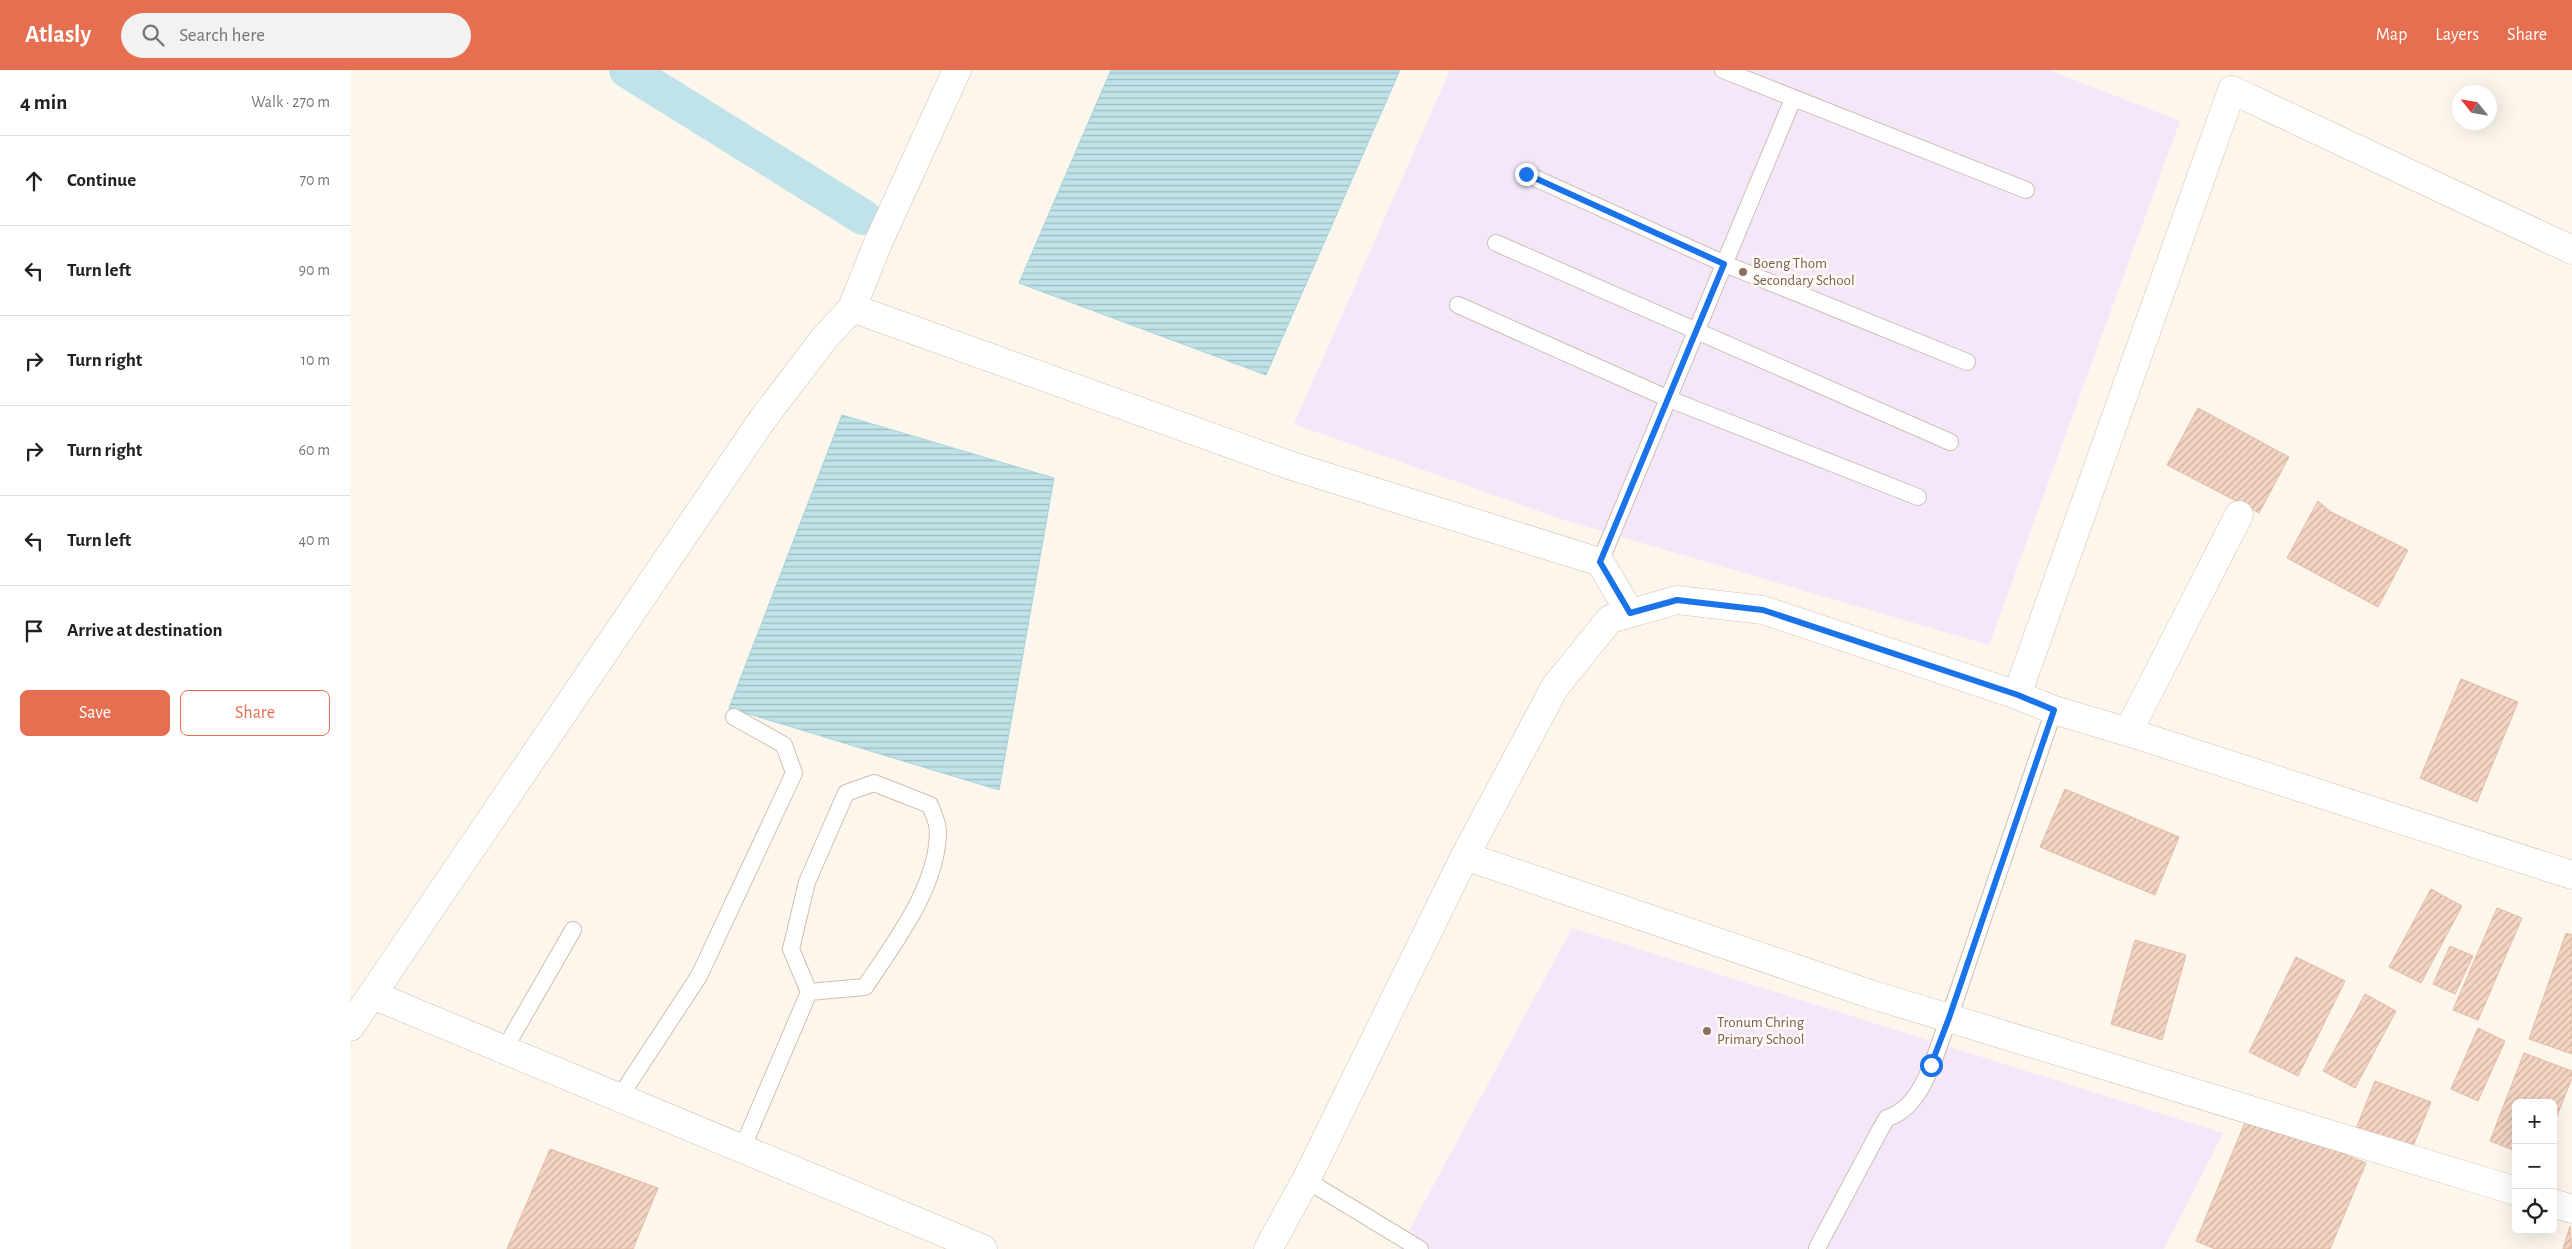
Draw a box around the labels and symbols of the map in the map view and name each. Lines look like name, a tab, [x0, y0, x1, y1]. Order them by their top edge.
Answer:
north arrow	[2452, 85, 2497, 130]
route end	[1515, 163, 1538, 186]
place label: Boeng Thom Secondary School	[1753, 256, 1855, 288]
marker: Boeng Thom Secondary School	[1737, 266, 1749, 278]
place label: Tronum Chring Primary School	[1717, 1015, 1805, 1047]
marker: Tronum Chring Primary School	[1701, 1025, 1713, 1037]
route start	[1920, 1054, 1943, 1077]

